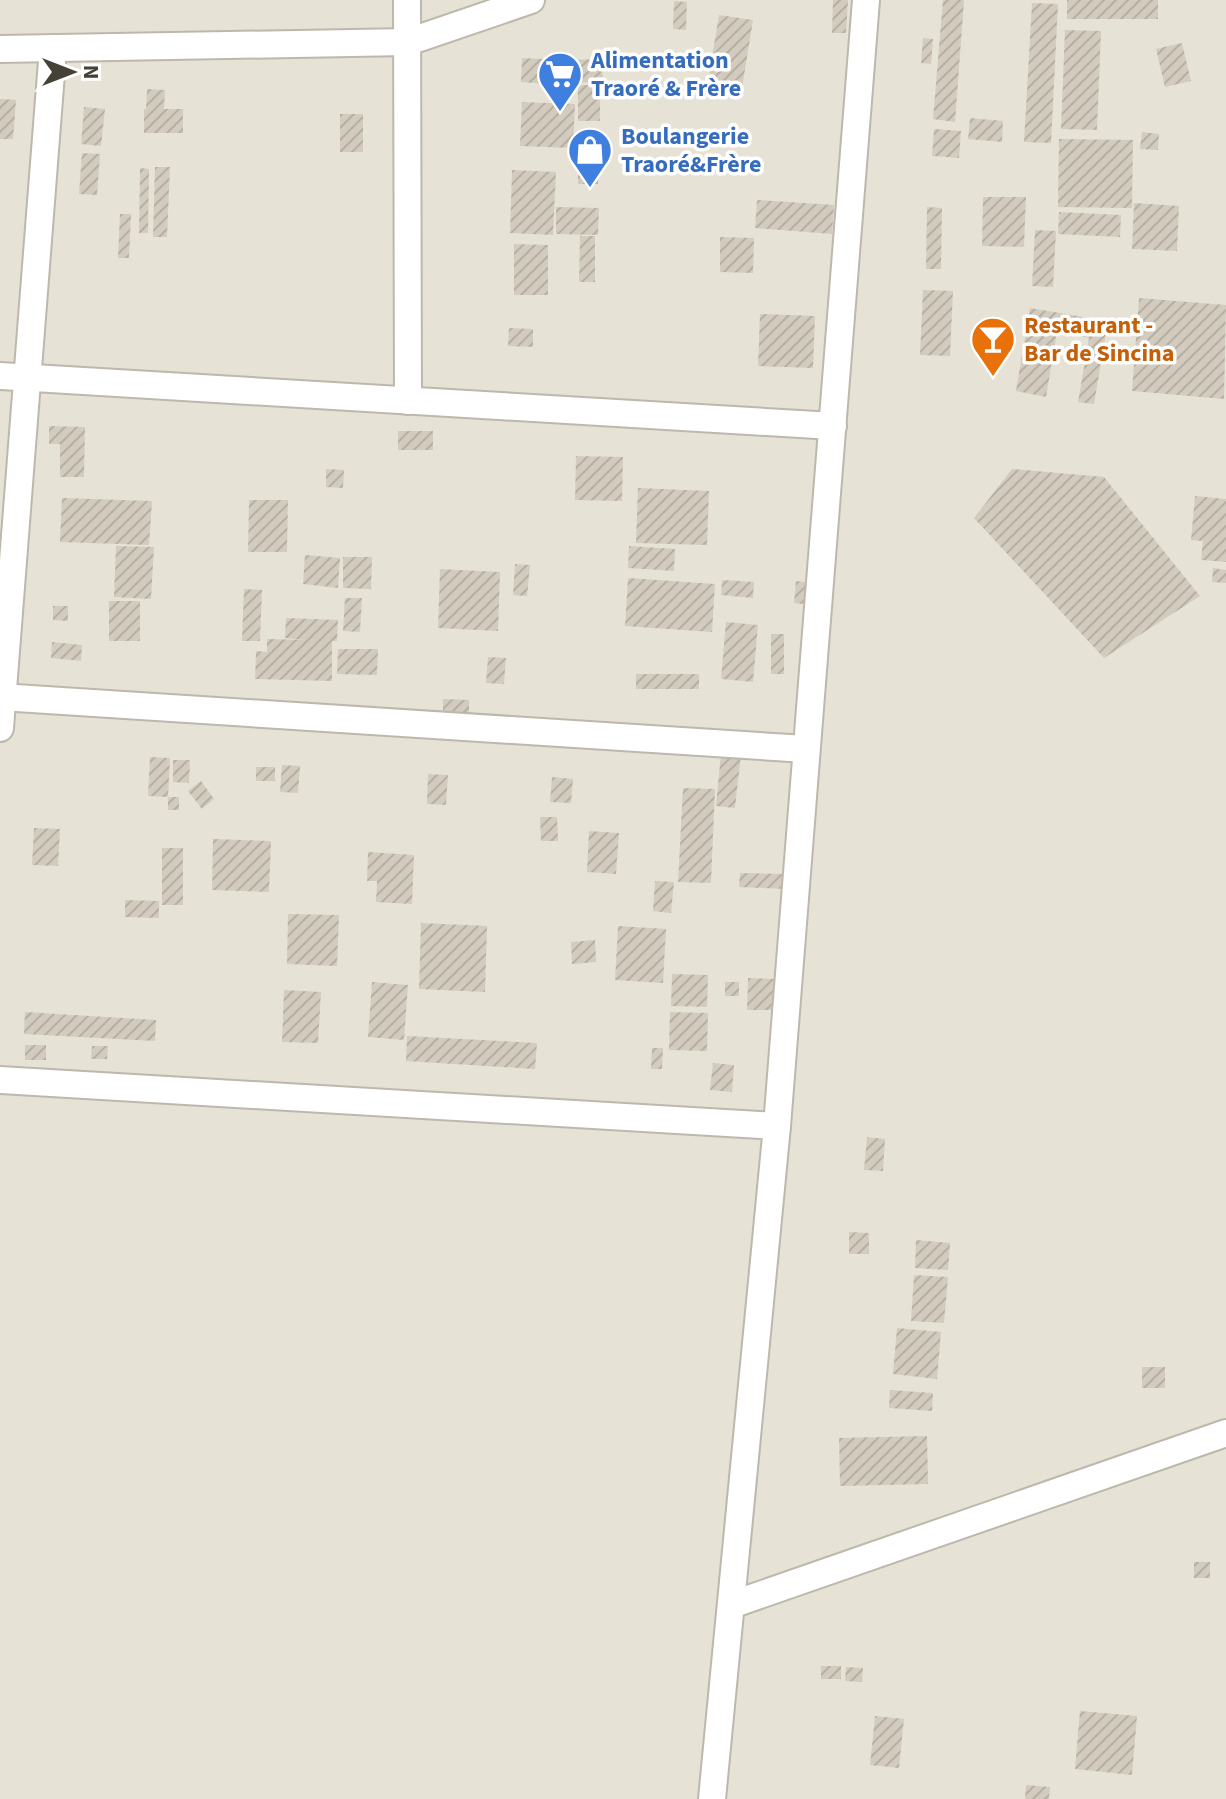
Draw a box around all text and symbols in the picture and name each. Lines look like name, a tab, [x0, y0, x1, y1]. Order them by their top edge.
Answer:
north arrow	[32, 32, 112, 112]
place label: Alimentation Traoré & Frère	[590, 43, 741, 106]
supermarket icon: Alimentation Traoré & Frère	[536, 50, 584, 113]
text: N	[75, 65, 107, 79]
place label: Boulangerie Traoré&Frère	[621, 119, 762, 182]
shop icon: Boulangerie Traoré&Frère	[566, 126, 614, 189]
place label: Restaurant - Bar de Sincina	[1024, 308, 1174, 371]
bar icon: Restaurant - Bar de Sincina	[969, 315, 1017, 378]

